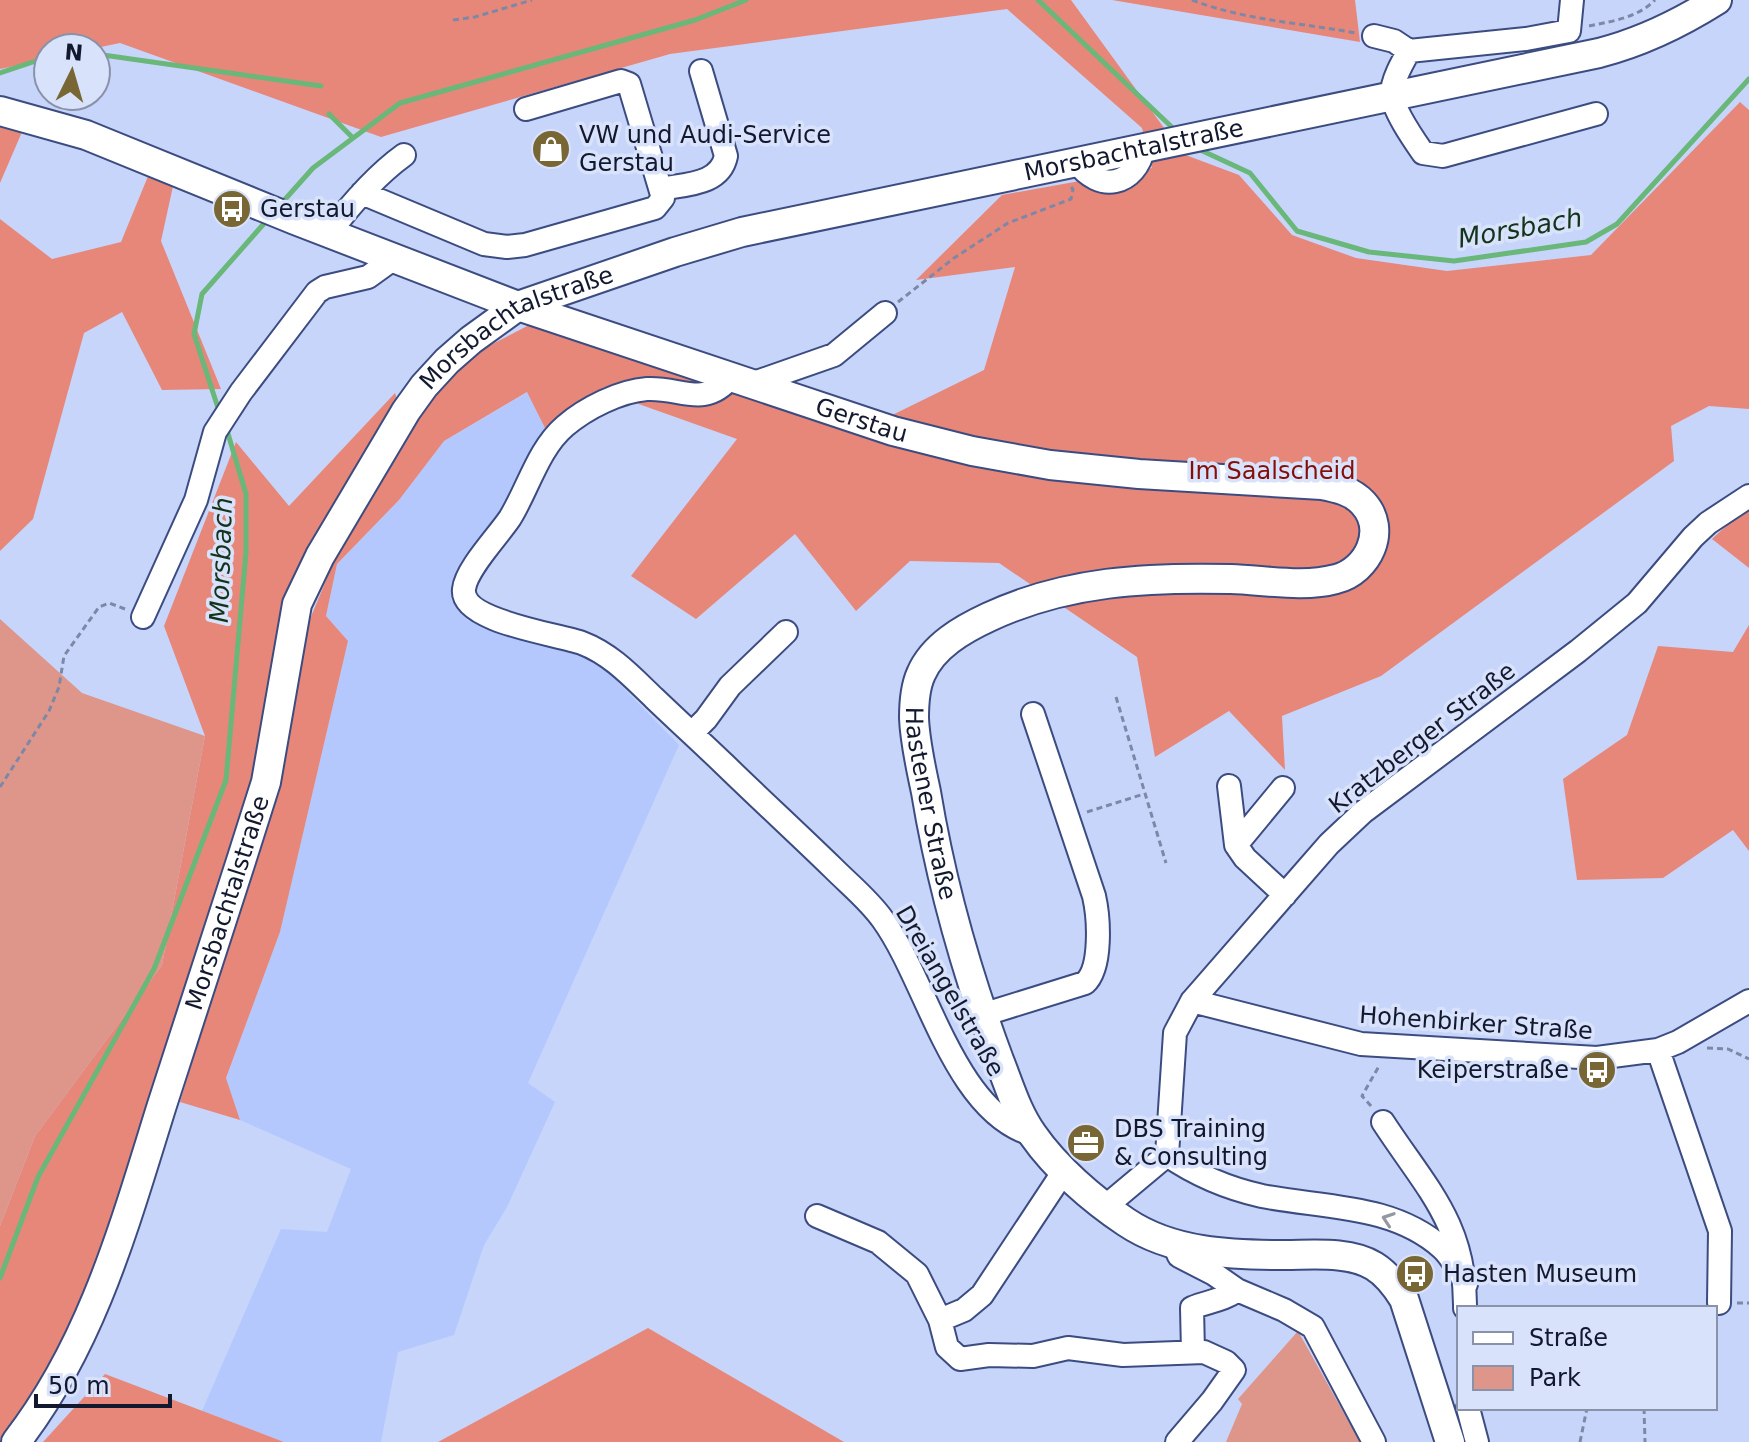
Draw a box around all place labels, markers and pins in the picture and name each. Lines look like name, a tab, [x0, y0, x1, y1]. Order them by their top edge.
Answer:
place label: VW und Audi-Service Gerstau	[579, 121, 831, 177]
shop icon: VW und Audi-Service Gerstau	[530, 128, 572, 170]
bus stop icon: Gerstau	[211, 188, 253, 230]
place label: Gerstau	[260, 195, 355, 223]
bus stop icon: Keiperstraße	[1576, 1049, 1618, 1091]
place label: Keiperstraße	[1417, 1056, 1569, 1084]
place label: DBS Training & Consulting	[1114, 1115, 1268, 1171]
office icon: DBS Training & Consulting	[1065, 1122, 1107, 1164]
bus stop icon: Hasten Museum	[1394, 1253, 1436, 1295]
place label: Hasten Museum	[1443, 1260, 1637, 1288]

